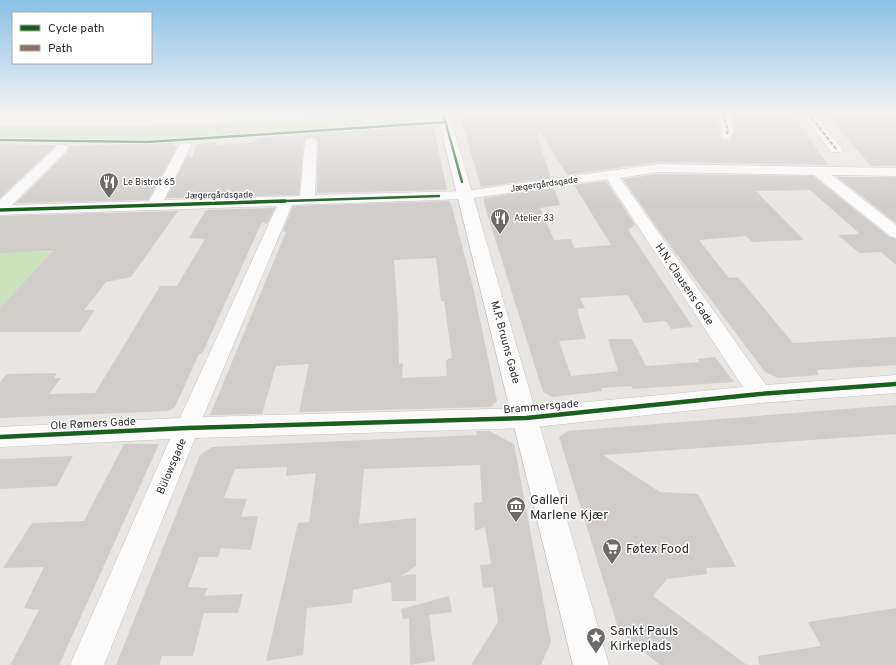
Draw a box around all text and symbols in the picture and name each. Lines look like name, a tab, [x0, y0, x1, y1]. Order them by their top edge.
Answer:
legend	[12, 12, 152, 64]
text: Cycle path	[48, 21, 105, 37]
text: Path	[48, 41, 73, 57]
restaurant icon: Le Bistrot 65	[98, 171, 120, 199]
street label: Jægergårdsgade	[510, 174, 579, 195]
place label: Le Bistrot 65	[123, 177, 175, 188]
street label: Jægergårdsgade	[185, 189, 253, 202]
restaurant icon: Atelier 33	[489, 207, 511, 235]
place label: Atelier 33	[514, 213, 554, 224]
street label: H.N. Clausens Gade	[652, 241, 717, 328]
street label: M.P. Bruuns Gade	[487, 299, 523, 385]
street label: Brammersgade	[503, 397, 579, 417]
street label: Ole Rømers Gade	[50, 415, 136, 433]
street label: Bülowsgade	[154, 436, 190, 497]
place label: Galleri Marlene Kjær	[530, 493, 608, 524]
museum icon: Galleri Marlene Kjær	[505, 495, 527, 523]
supermarket icon: Føtex Food	[601, 537, 623, 565]
place label: Føtex Food	[626, 542, 689, 558]
place label: Sankt Pauls Kirkeplads	[610, 624, 678, 655]
place icon: Sankt Pauls Kirkeplads	[585, 626, 607, 654]

